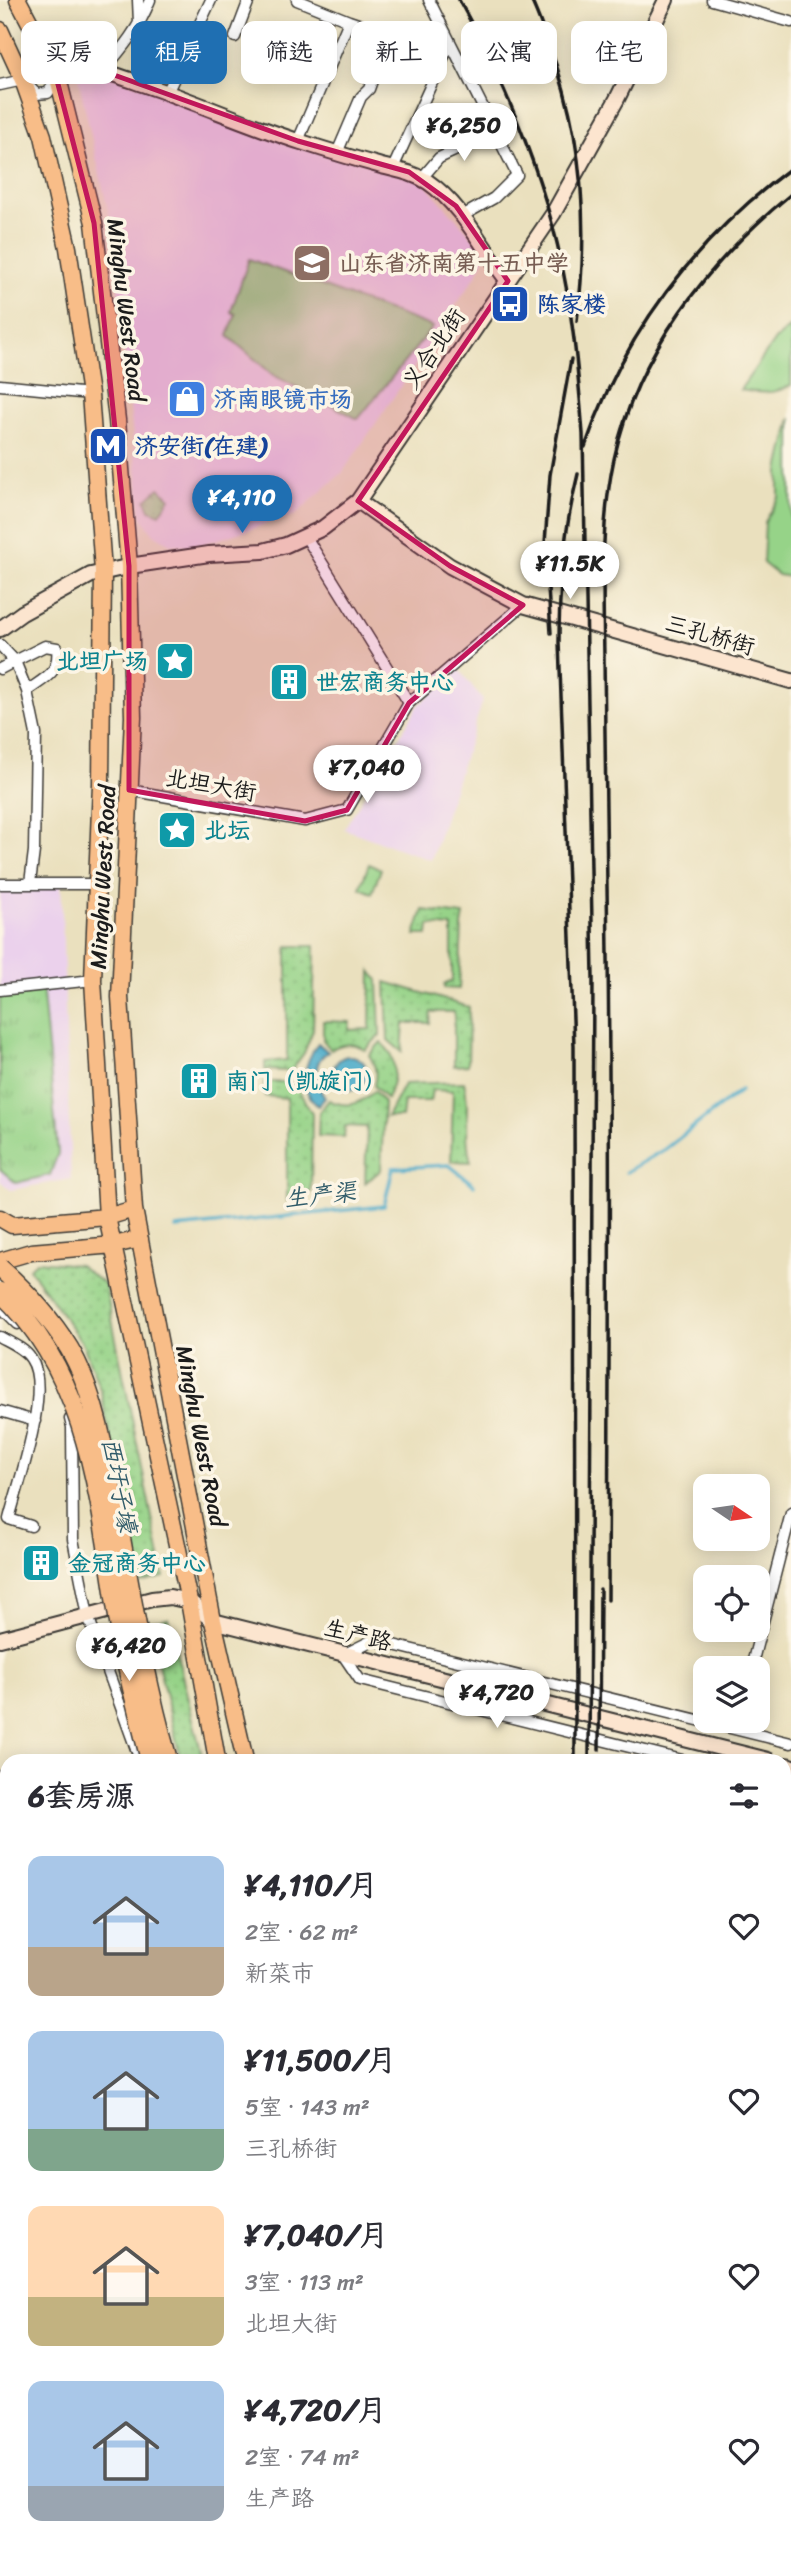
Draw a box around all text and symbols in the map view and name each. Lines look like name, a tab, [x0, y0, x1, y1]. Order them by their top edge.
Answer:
chip: 买房	[21, 21, 117, 84]
chip: 租房	[131, 21, 227, 84]
chip: 筛选	[241, 21, 337, 84]
chip: 新上	[351, 21, 447, 84]
chip: 公寓	[461, 21, 557, 84]
chip: 住宅	[571, 21, 667, 84]
pin: ¥6,250	[407, 104, 521, 163]
text: ¥6,250	[427, 105, 501, 146]
street label: Minghu West Road	[94, 216, 158, 406]
school or university icon: 山东省济南第十五中学	[291, 242, 333, 284]
place label: 山东省济南第十五中学	[339, 243, 569, 284]
bus stop icon: 陈家楼	[489, 283, 531, 325]
place label: 陈家楼	[537, 284, 606, 325]
street label: 义合北街	[391, 299, 477, 399]
shop icon: 济南眼镜市场	[166, 378, 208, 420]
place label: 济南眼镜市场	[214, 379, 352, 420]
metro station icon: 济安街(在建)	[87, 425, 129, 467]
place label: 济安街(在建)	[135, 426, 268, 467]
pin: ¥4,110	[185, 476, 299, 535]
text: ¥4,110	[208, 477, 276, 518]
pin: ¥11.5K	[513, 542, 627, 601]
text: ¥11.5K	[536, 543, 604, 584]
street label: 三孔桥街	[660, 603, 760, 667]
place icon: 北坦广场	[154, 640, 196, 682]
place label: 北坦广场	[56, 641, 148, 682]
building icon: 世宏商务中心	[268, 661, 310, 703]
place label: 世宏商务中心	[316, 662, 454, 703]
pin: ¥7,040	[310, 746, 424, 805]
text: ¥7,040	[329, 747, 405, 788]
street label: 北坦大街	[162, 757, 260, 813]
street label: Minghu West Road	[78, 782, 128, 970]
place icon: 北坛	[156, 809, 198, 851]
place label: 北坛	[204, 810, 250, 851]
building icon: 南门（凯旋门）	[178, 1060, 220, 1102]
place label: 南门（凯旋门）	[226, 1061, 387, 1102]
water label: 生产渠	[282, 1170, 360, 1220]
street label: Minghu West Road	[163, 1342, 239, 1532]
water label: 西圩子壕	[89, 1434, 149, 1539]
north arrow	[693, 1474, 770, 1550]
map controls	[693, 1474, 770, 1733]
building icon: 金冠商务中心	[20, 1542, 62, 1584]
place label: 金冠商务中心	[68, 1543, 206, 1584]
button: locate	[693, 1565, 770, 1642]
street label: 生产路	[320, 1607, 396, 1663]
pin: ¥6,420	[72, 1624, 186, 1683]
text: ¥6,420	[92, 1625, 166, 1666]
button: layers	[693, 1656, 770, 1733]
pin: ¥4,720	[440, 1670, 554, 1730]
text: ¥4,720	[460, 1672, 534, 1713]
text: 6套房源	[28, 1769, 135, 1823]
icon: filters	[725, 1777, 763, 1815]
text: ¥4,110/月	[245, 1858, 378, 1912]
icon: home	[84, 1884, 168, 1968]
icon: heart	[725, 1907, 763, 1945]
text: 2室 · 62 m²	[245, 1912, 358, 1953]
text: 新菜市	[245, 1953, 314, 1994]
text: ¥11,500/月	[245, 2033, 397, 2087]
icon: home	[84, 2059, 168, 2143]
icon: heart	[725, 2082, 763, 2120]
text: 5室 · 143 m²	[245, 2087, 370, 2128]
text: 三孔桥街	[245, 2128, 337, 2169]
text: ¥7,040/月	[245, 2208, 388, 2262]
icon: home	[84, 2234, 168, 2318]
icon: heart	[725, 2257, 763, 2295]
text: 3室 · 113 m²	[245, 2262, 364, 2303]
text: 北坦大街	[245, 2303, 337, 2344]
text: ¥4,720/月	[245, 2383, 387, 2437]
icon: home	[84, 2409, 168, 2493]
icon: heart	[725, 2432, 763, 2470]
text: 2室 · 74 m²	[245, 2437, 360, 2478]
text: 生产路	[245, 2478, 314, 2519]

